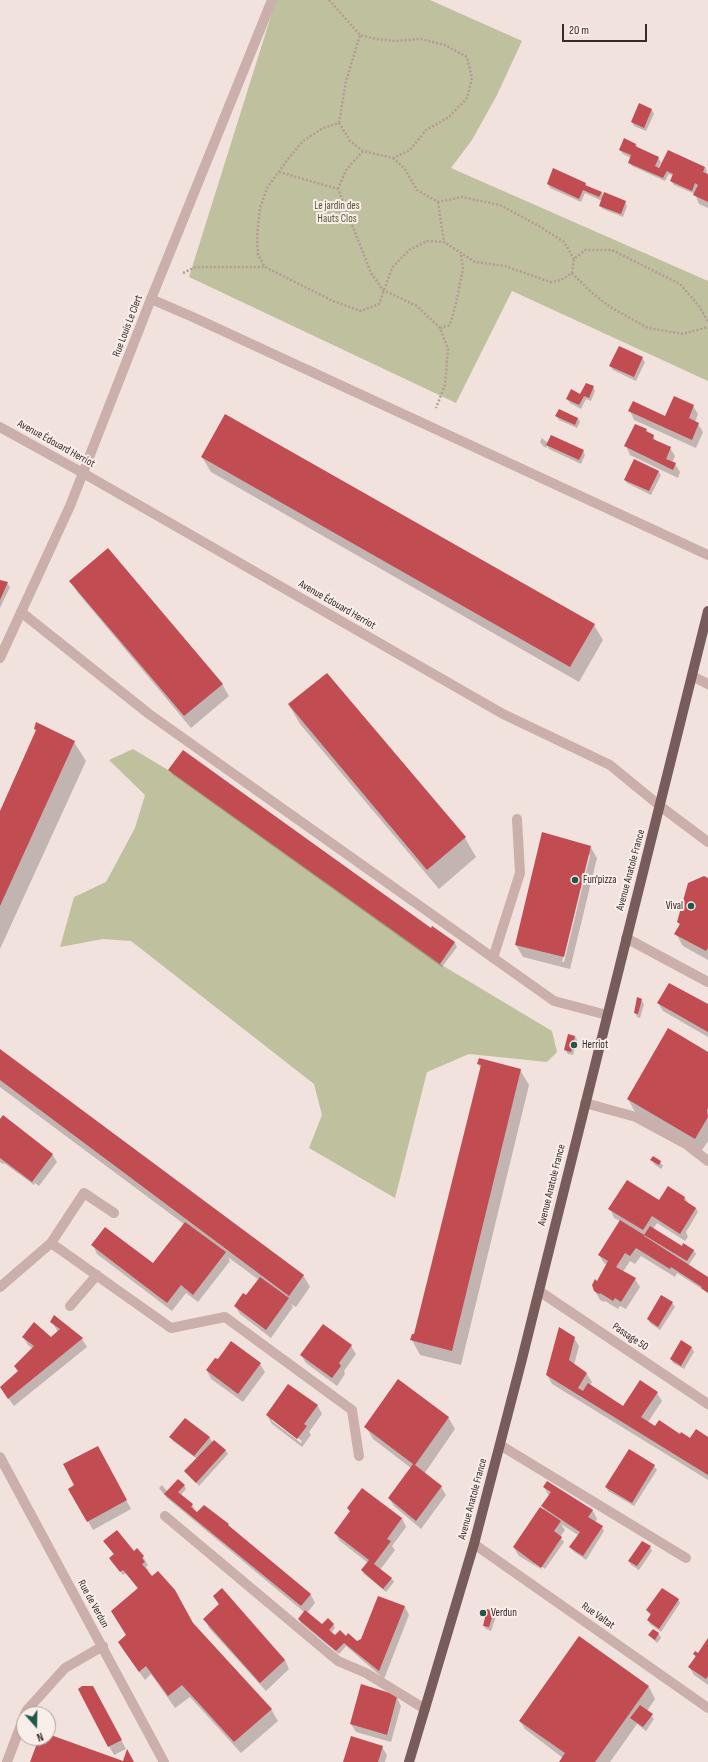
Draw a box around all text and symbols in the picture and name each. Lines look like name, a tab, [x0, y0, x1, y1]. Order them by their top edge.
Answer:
scale bar	[564, 16, 649, 42]
text: 20 m	[569, 23, 589, 38]
park label: Le jardin des Hauts Clos	[314, 199, 360, 225]
street label: Rue Louis Le Clert	[110, 293, 146, 359]
street label: Avenue Édouard Herriot	[15, 417, 97, 471]
street label: Avenue Édouard Herriot	[296, 578, 378, 632]
street label: Avenue Anatole France	[614, 828, 648, 912]
place label: Fun'pizza	[583, 873, 617, 887]
marker: Fun'pizza	[570, 875, 580, 885]
place label: Vival	[666, 899, 683, 913]
marker: Vival	[686, 901, 696, 911]
place label: Herriot	[582, 1038, 608, 1052]
marker: Herriot	[569, 1040, 579, 1050]
street label: Avenue Anatole France	[536, 1143, 568, 1227]
street label: Passage 50	[610, 1320, 650, 1354]
street label: Avenue Anatole France	[456, 1457, 490, 1541]
street label: Rue de Verdun	[74, 1578, 112, 1630]
street label: Rue Valtat	[579, 1600, 617, 1632]
place label: Verdun	[491, 1606, 517, 1620]
marker: Verdun	[478, 1608, 488, 1618]
north arrow	[16, 1706, 56, 1746]
text: N	[35, 1730, 45, 1744]

